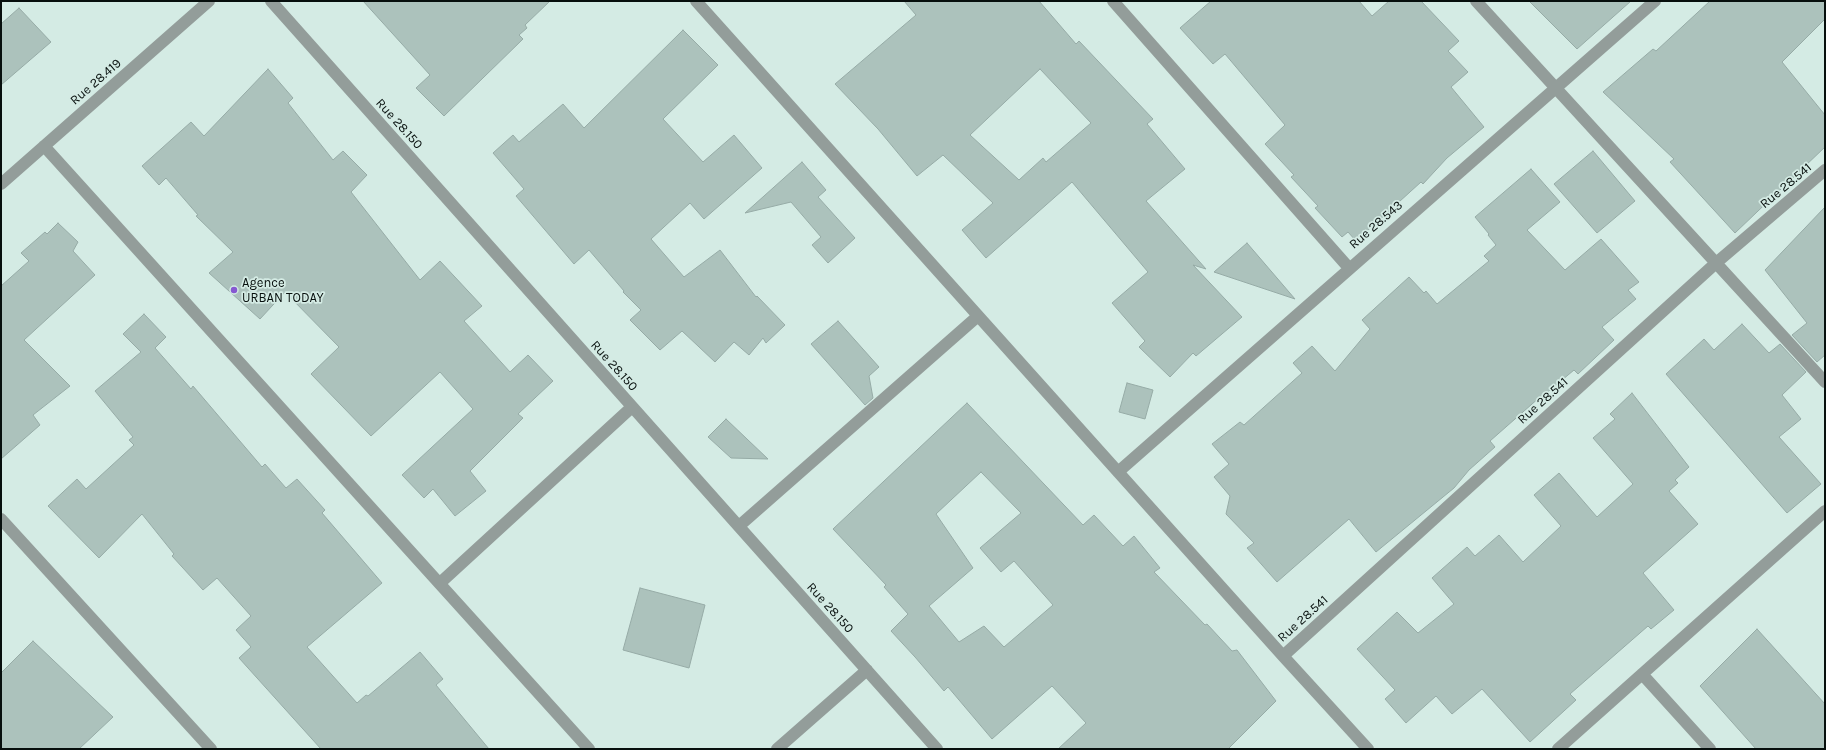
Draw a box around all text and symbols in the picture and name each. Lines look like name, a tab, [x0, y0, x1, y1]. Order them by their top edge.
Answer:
street label: Rue 28.419	[67, 56, 125, 108]
street label: Rue 28.150	[372, 95, 426, 153]
street label: Rue 28.541	[1757, 160, 1815, 212]
street label: Rue 28.543	[1346, 198, 1406, 252]
place label: Agence URBAN TODAY	[242, 275, 324, 306]
marker: Agence URBAN TODAY	[229, 285, 239, 295]
street label: Rue 28.150	[587, 337, 641, 395]
street label: Rue 28.541	[1515, 374, 1571, 428]
street label: Rue 28.150	[803, 579, 857, 637]
street label: Rue 28.541	[1275, 592, 1331, 646]

